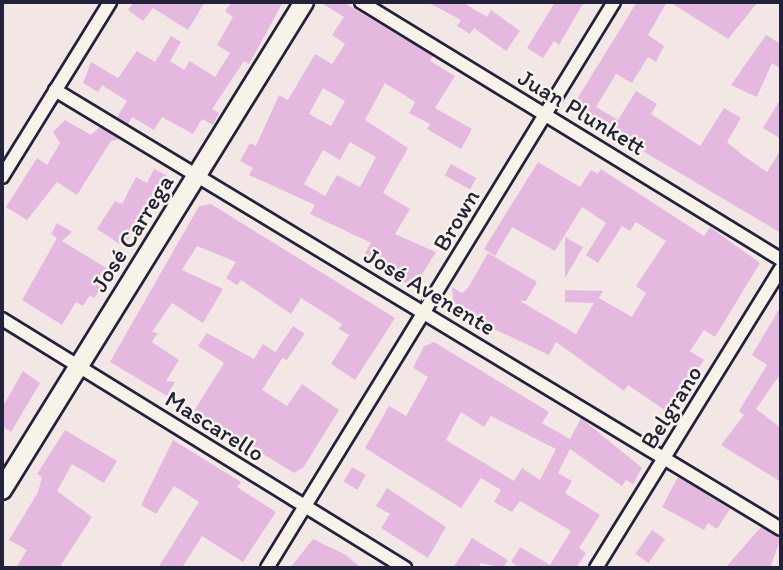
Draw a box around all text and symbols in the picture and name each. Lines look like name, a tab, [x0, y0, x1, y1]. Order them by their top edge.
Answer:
street label: Juan Plunkett	[513, 63, 651, 161]
street label: José Carrega	[84, 169, 180, 297]
street label: Brown	[426, 184, 486, 256]
street label: José Avenente	[360, 241, 500, 341]
street label: Belgrano	[634, 360, 708, 454]
street label: Mascarello	[160, 384, 270, 468]

